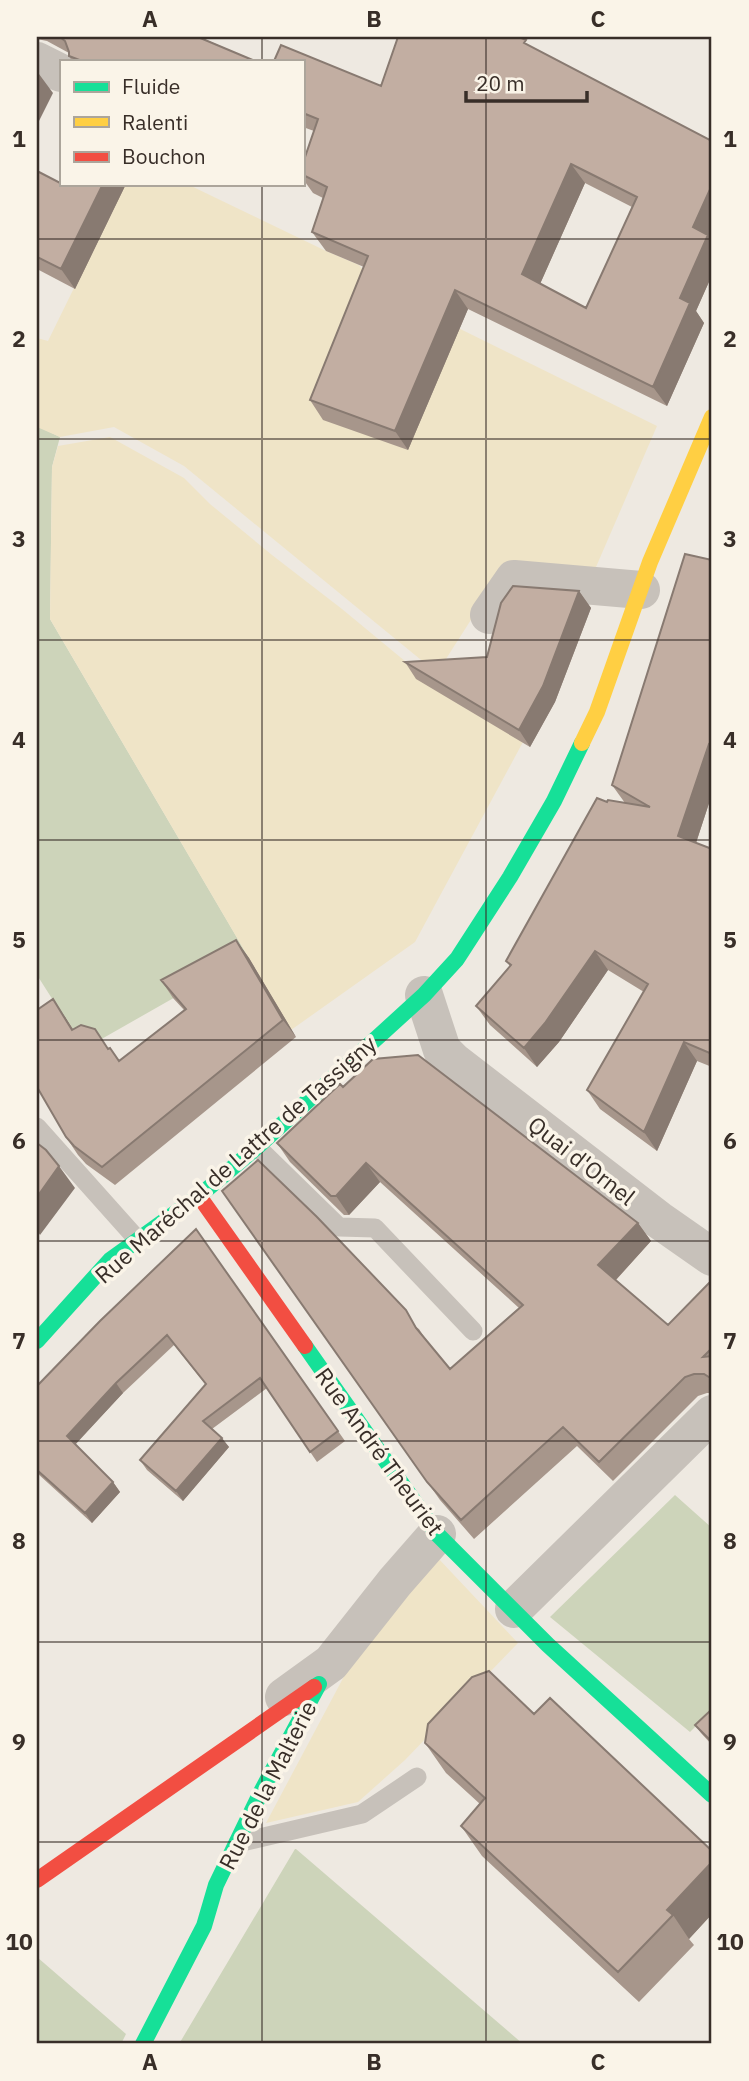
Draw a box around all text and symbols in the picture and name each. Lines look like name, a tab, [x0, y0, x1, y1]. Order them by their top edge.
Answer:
text: A	[142, 3, 158, 33]
text: B	[366, 3, 382, 33]
text: C	[591, 3, 606, 33]
legend	[60, 60, 304, 186]
scale bar	[466, 60, 586, 104]
text: 20 m	[476, 69, 525, 97]
text: Fluide	[122, 72, 180, 100]
text: Ralenti	[122, 108, 188, 136]
text: 1	[12, 123, 26, 153]
text: 1	[723, 123, 737, 153]
text: Bouchon	[122, 142, 206, 170]
text: 2	[12, 323, 26, 353]
text: 2	[723, 323, 737, 353]
text: 3	[12, 523, 26, 553]
text: 3	[723, 523, 737, 553]
text: 4	[12, 724, 26, 754]
text: 4	[723, 724, 737, 754]
text: 5	[12, 924, 26, 954]
text: 5	[723, 924, 737, 954]
street label: Rue Maréchal de Lattre de Tassigny	[88, 1028, 382, 1290]
street label: Quai d'Ornel	[522, 1109, 642, 1211]
text: 6	[12, 1125, 26, 1155]
text: 6	[723, 1125, 737, 1155]
text: 7	[12, 1325, 26, 1355]
text: 7	[723, 1325, 737, 1355]
street label: Rue André Theuriet	[309, 1361, 451, 1541]
text: 8	[12, 1525, 26, 1555]
text: 8	[723, 1525, 737, 1555]
street label: Rue de la Malterie	[211, 1695, 323, 1875]
text: 9	[12, 1726, 26, 1756]
text: 9	[723, 1726, 737, 1756]
text: 10	[5, 1926, 33, 1956]
text: 10	[716, 1926, 744, 1956]
text: A	[142, 2046, 158, 2076]
text: B	[366, 2046, 382, 2076]
text: C	[591, 2046, 606, 2076]

